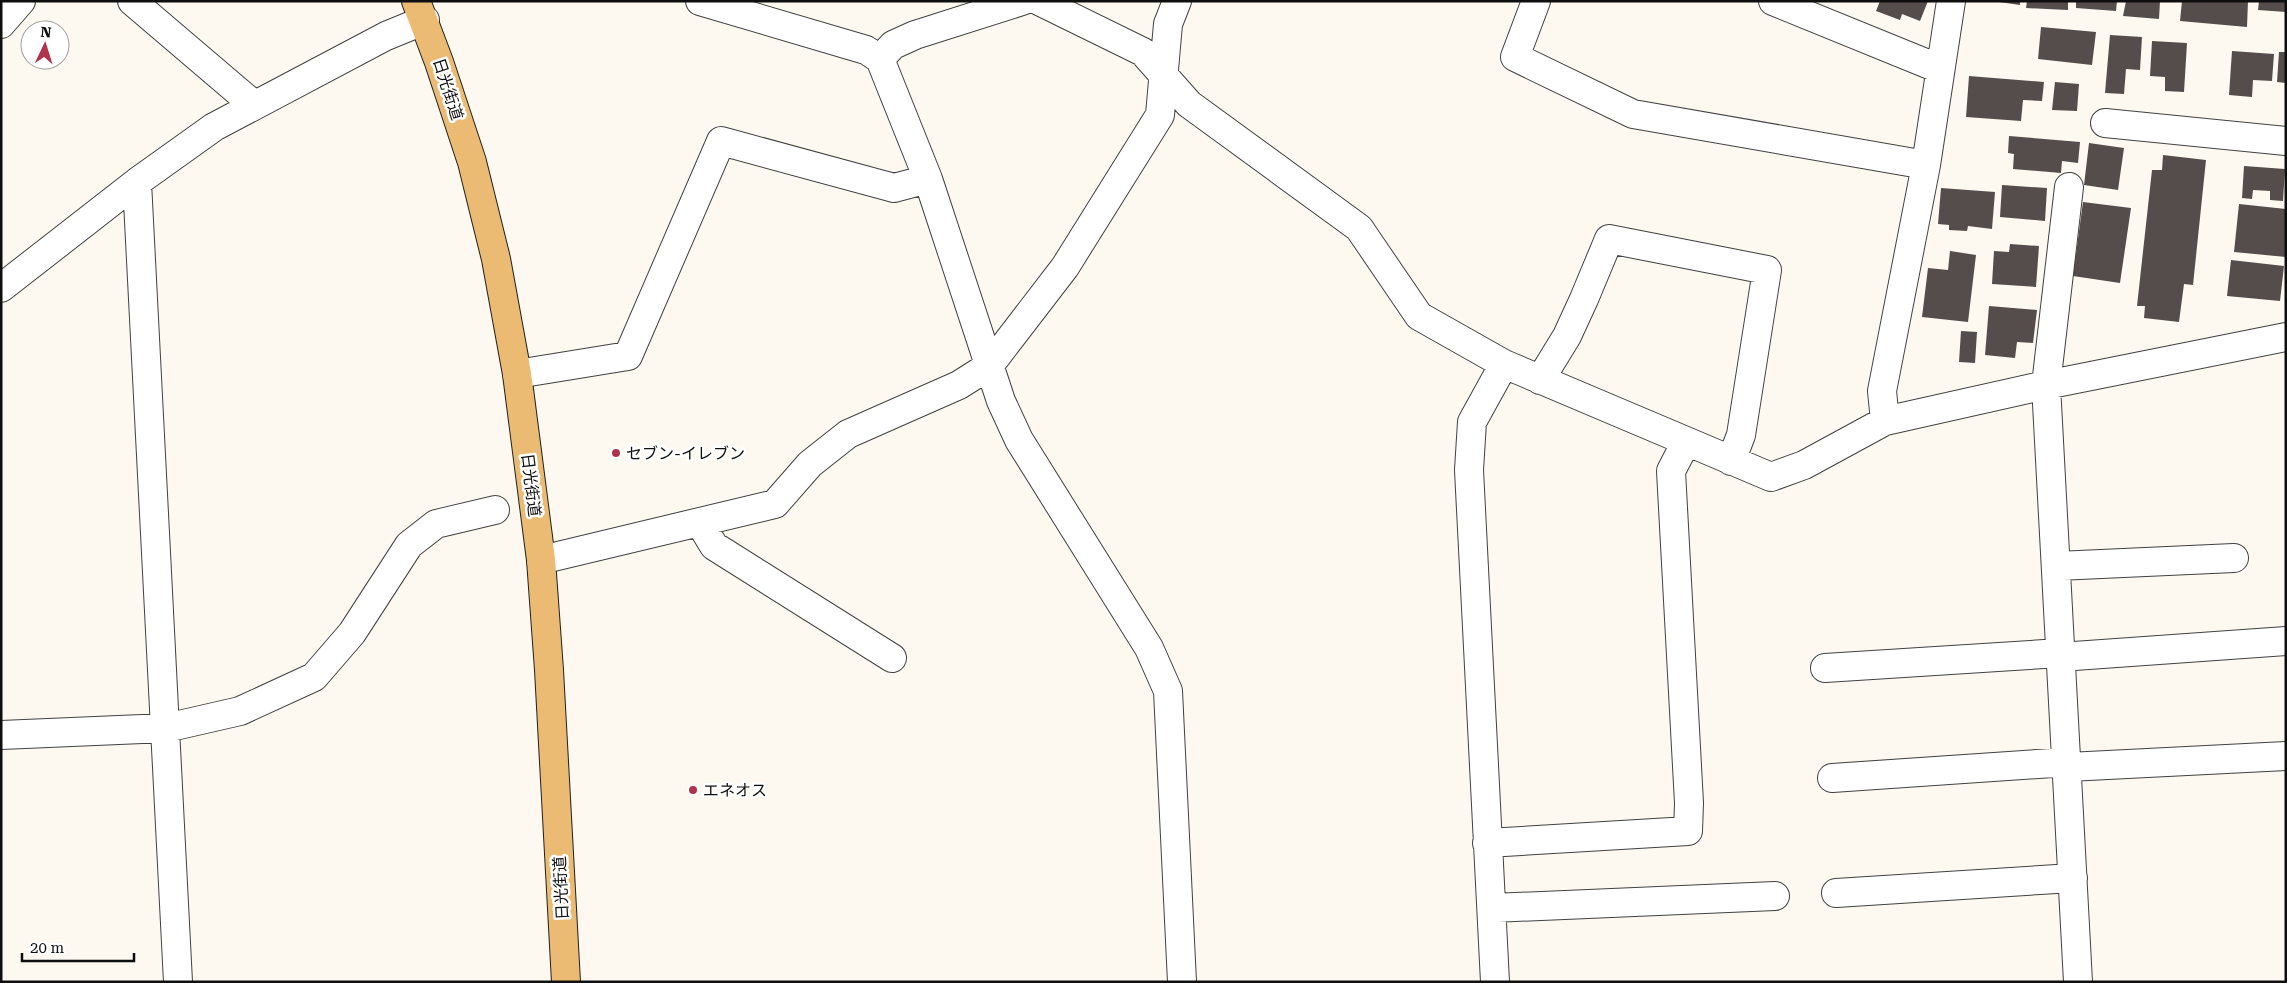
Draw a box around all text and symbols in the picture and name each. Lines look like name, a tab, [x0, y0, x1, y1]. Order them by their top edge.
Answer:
north arrow	[20, 20, 70, 70]
text: N	[40, 24, 52, 40]
street label: 日光街道	[429, 56, 467, 122]
place label: セブン-イレブン	[626, 444, 745, 463]
marker: セブン-イレブン	[610, 447, 622, 459]
street label: 日光街道	[518, 452, 544, 518]
place label: エネオス	[703, 781, 767, 800]
marker: エネオス	[687, 784, 699, 796]
street label: 日光街道	[550, 856, 572, 920]
scale bar	[22, 930, 135, 962]
text: 20 m	[30, 939, 65, 957]

